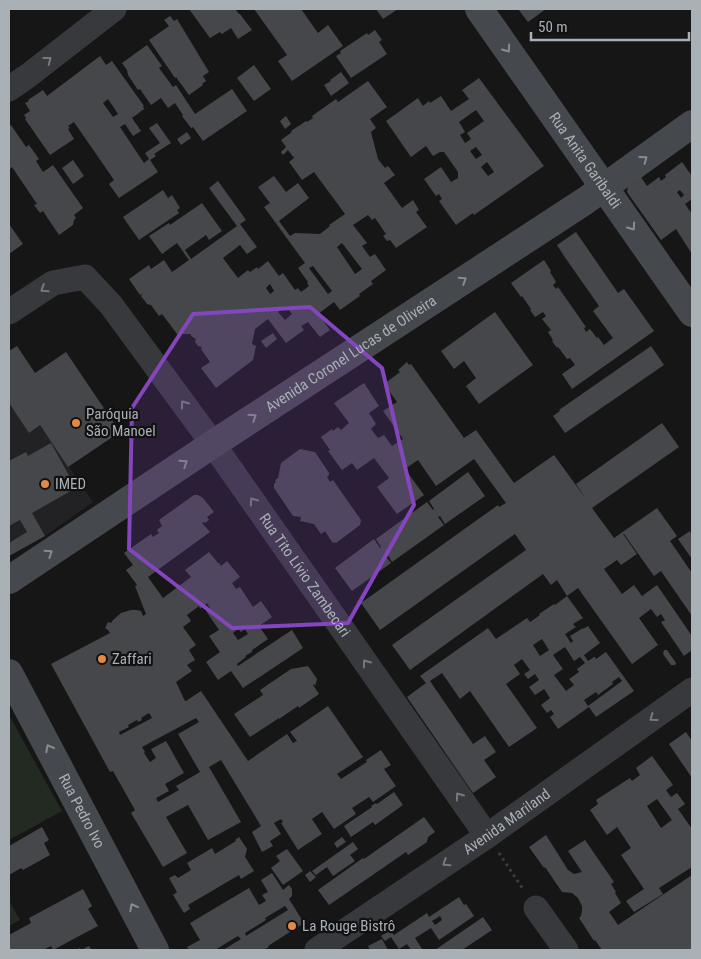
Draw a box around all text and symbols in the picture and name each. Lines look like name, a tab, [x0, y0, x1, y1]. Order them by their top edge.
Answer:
scale bar	[531, 10, 688, 42]
text: 50 m	[538, 18, 568, 36]
one-way arrow	[501, 43, 510, 52]
one-way arrow	[42, 58, 51, 66]
street label: Rua Anita Garibaldi	[545, 109, 625, 212]
one-way arrow	[638, 156, 648, 165]
one-way arrow	[626, 221, 635, 231]
one-way arrow	[457, 277, 466, 287]
one-way arrow	[41, 282, 50, 292]
street label: Avenida Coronel Lucas de Oliveira	[262, 292, 440, 416]
one-way arrow	[181, 400, 190, 410]
place label: Paróquia São Manoel	[86, 405, 156, 440]
one-way arrow	[248, 414, 257, 423]
marker: Paróquia São Manoel	[70, 417, 82, 429]
one-way arrow	[179, 459, 188, 469]
place label: IMED	[55, 475, 86, 493]
marker: IMED	[39, 478, 51, 490]
one-way arrow	[250, 497, 259, 507]
street label: Rua Tito Lívio Zambecari	[255, 510, 354, 640]
one-way arrow	[44, 550, 53, 559]
place label: Zaffari	[112, 650, 152, 668]
marker: Zaffari	[96, 653, 108, 665]
one-way arrow	[363, 659, 372, 669]
one-way arrow	[649, 712, 658, 721]
one-way arrow	[45, 744, 55, 753]
street label: Rua Pedro Ivo	[55, 771, 109, 851]
street label: Avenida Mariland	[460, 785, 554, 858]
one-way arrow	[456, 792, 465, 802]
one-way arrow	[443, 857, 452, 867]
one-way arrow	[129, 903, 139, 912]
place label: La Rouge Bistrô	[302, 917, 395, 935]
marker: La Rouge Bistrô	[286, 920, 298, 932]

